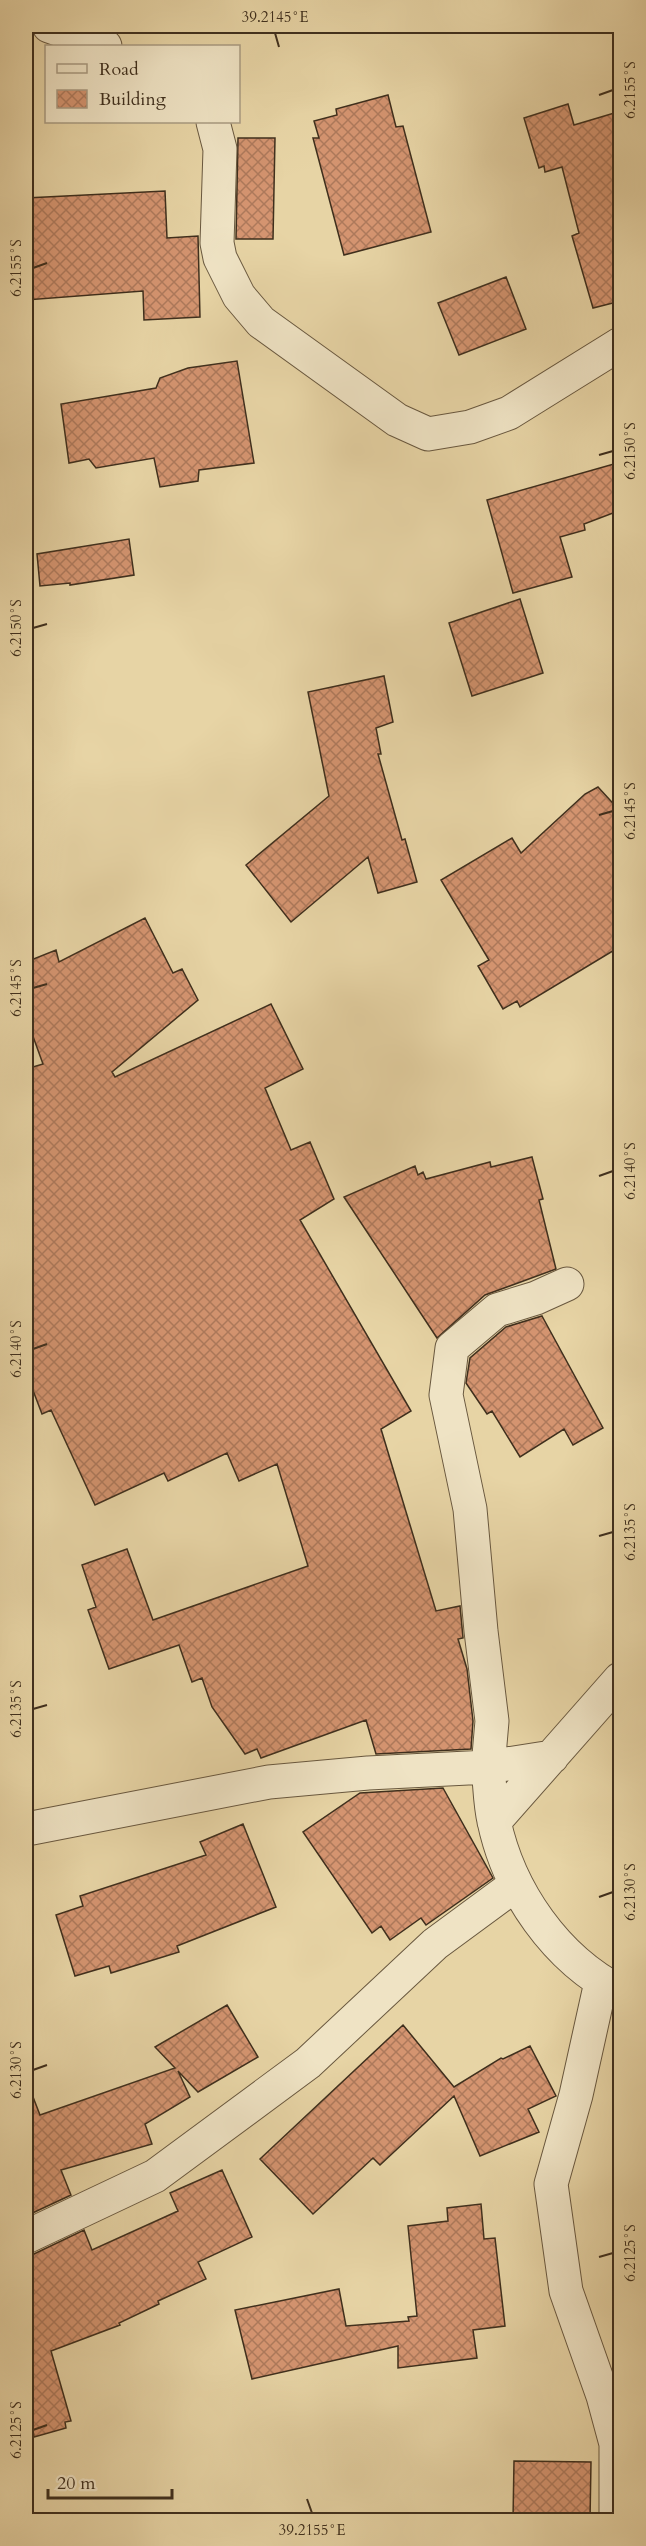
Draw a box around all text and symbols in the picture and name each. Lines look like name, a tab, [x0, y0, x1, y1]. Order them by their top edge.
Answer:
text: 39.2145°E	[242, 7, 308, 27]
legend	[45, 45, 240, 123]
text: Road	[99, 57, 139, 82]
text: 6.2155°S	[620, 61, 640, 119]
text: Building	[99, 87, 167, 112]
text: 6.2155°S	[6, 239, 26, 297]
text: 6.2150°S	[620, 422, 640, 480]
text: 6.2150°S	[6, 599, 26, 657]
text: 6.2145°S	[620, 782, 640, 840]
text: 6.2145°S	[6, 959, 26, 1017]
text: 6.2140°S	[620, 1142, 640, 1200]
text: 6.2140°S	[6, 1320, 26, 1378]
text: 6.2135°S	[620, 1503, 640, 1561]
text: 6.2135°S	[6, 1680, 26, 1738]
text: 6.2130°S	[620, 1863, 640, 1921]
text: 6.2130°S	[6, 2041, 26, 2099]
text: 6.2125°S	[620, 2224, 640, 2282]
text: 6.2125°S	[6, 2401, 26, 2459]
scale bar	[48, 2462, 172, 2500]
text: 20 m	[57, 2471, 96, 2496]
text: 39.2155°E	[279, 2520, 345, 2540]

